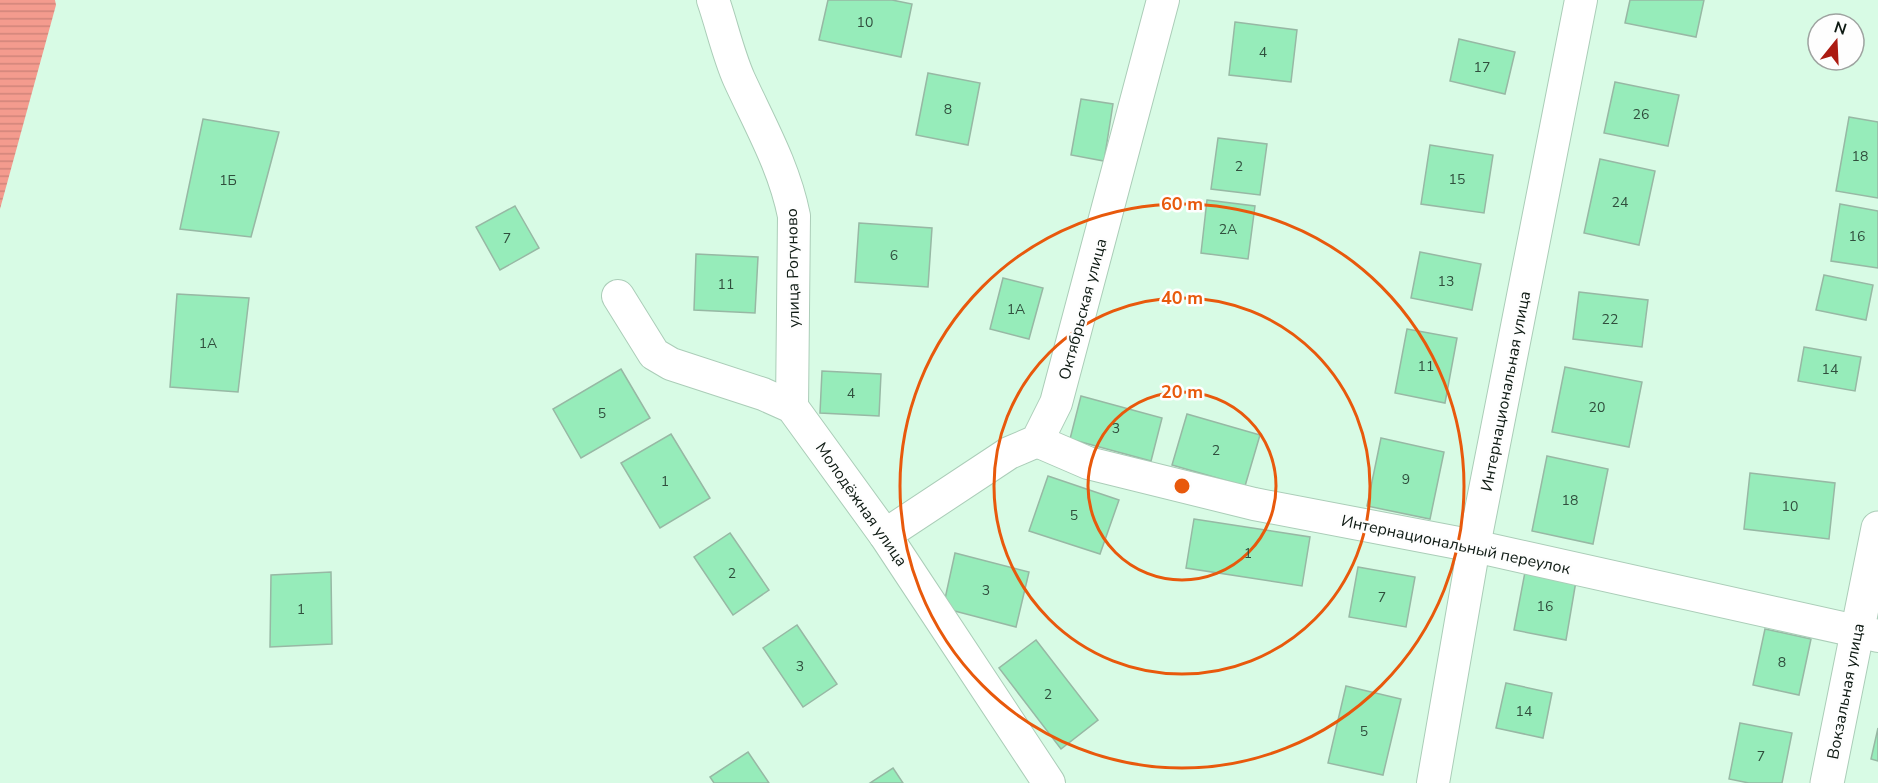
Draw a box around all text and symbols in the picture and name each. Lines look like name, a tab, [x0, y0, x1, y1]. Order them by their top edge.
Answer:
north arrow	[1806, 12, 1866, 72]
house number: 10	[857, 13, 873, 32]
text: N	[1831, 16, 1849, 41]
house number: 4	[1259, 43, 1267, 62]
house number: 17	[1474, 58, 1490, 77]
house number: 8	[944, 100, 952, 119]
house number: 26	[1633, 105, 1649, 124]
house number: 18	[1852, 147, 1868, 166]
house number: 2	[1235, 157, 1243, 176]
house number: 15	[1449, 170, 1465, 189]
house number: 1Б	[219, 171, 237, 190]
text: 60 m	[1161, 192, 1203, 216]
house number: 24	[1612, 193, 1628, 212]
street label: улица Рогуново	[781, 208, 805, 328]
house number: 2А	[1219, 220, 1237, 239]
house number: 16	[1849, 227, 1865, 246]
house number: 7	[503, 229, 511, 248]
street label: Октябрьская улица	[1054, 236, 1112, 382]
house number: 6	[890, 246, 898, 265]
house number: 13	[1438, 272, 1454, 291]
house number: 11	[718, 275, 734, 294]
text: 40 m	[1161, 286, 1203, 310]
street label: Интернациональная улица	[1476, 289, 1536, 493]
house number: 1А	[1007, 300, 1025, 319]
house number: 22	[1602, 310, 1618, 329]
house number: 1А	[199, 334, 217, 353]
house number: 11	[1418, 357, 1434, 376]
house number: 14	[1822, 360, 1838, 379]
text: 20 m	[1161, 380, 1203, 404]
house number: 4	[847, 384, 855, 403]
house number: 20	[1589, 398, 1605, 417]
house number: 5	[598, 404, 606, 423]
house number: 3	[1112, 419, 1120, 438]
street label: Молодёжная улица	[810, 438, 912, 571]
house number: 2	[1212, 441, 1220, 460]
house number: 9	[1402, 470, 1410, 489]
house number: 1	[661, 472, 669, 491]
centre of rings	[1172, 476, 1192, 496]
house number: 18	[1562, 491, 1578, 510]
house number: 10	[1782, 497, 1798, 516]
house number: 5	[1070, 506, 1078, 525]
street label: Интернациональный переулок	[1339, 510, 1573, 580]
house number: 1	[1244, 544, 1252, 563]
house number: 2	[728, 564, 736, 583]
house number: 3	[982, 581, 990, 600]
house number: 7	[1378, 588, 1386, 607]
house number: 16	[1537, 597, 1553, 616]
house number: 1	[297, 600, 305, 619]
street label: Вокзальная улица	[1822, 621, 1870, 761]
house number: 8	[1778, 653, 1786, 672]
house number: 3	[796, 657, 804, 676]
house number: 2	[1044, 685, 1052, 704]
house number: 14	[1516, 702, 1532, 721]
house number: 5	[1360, 722, 1368, 741]
house number: 7	[1757, 747, 1765, 766]

